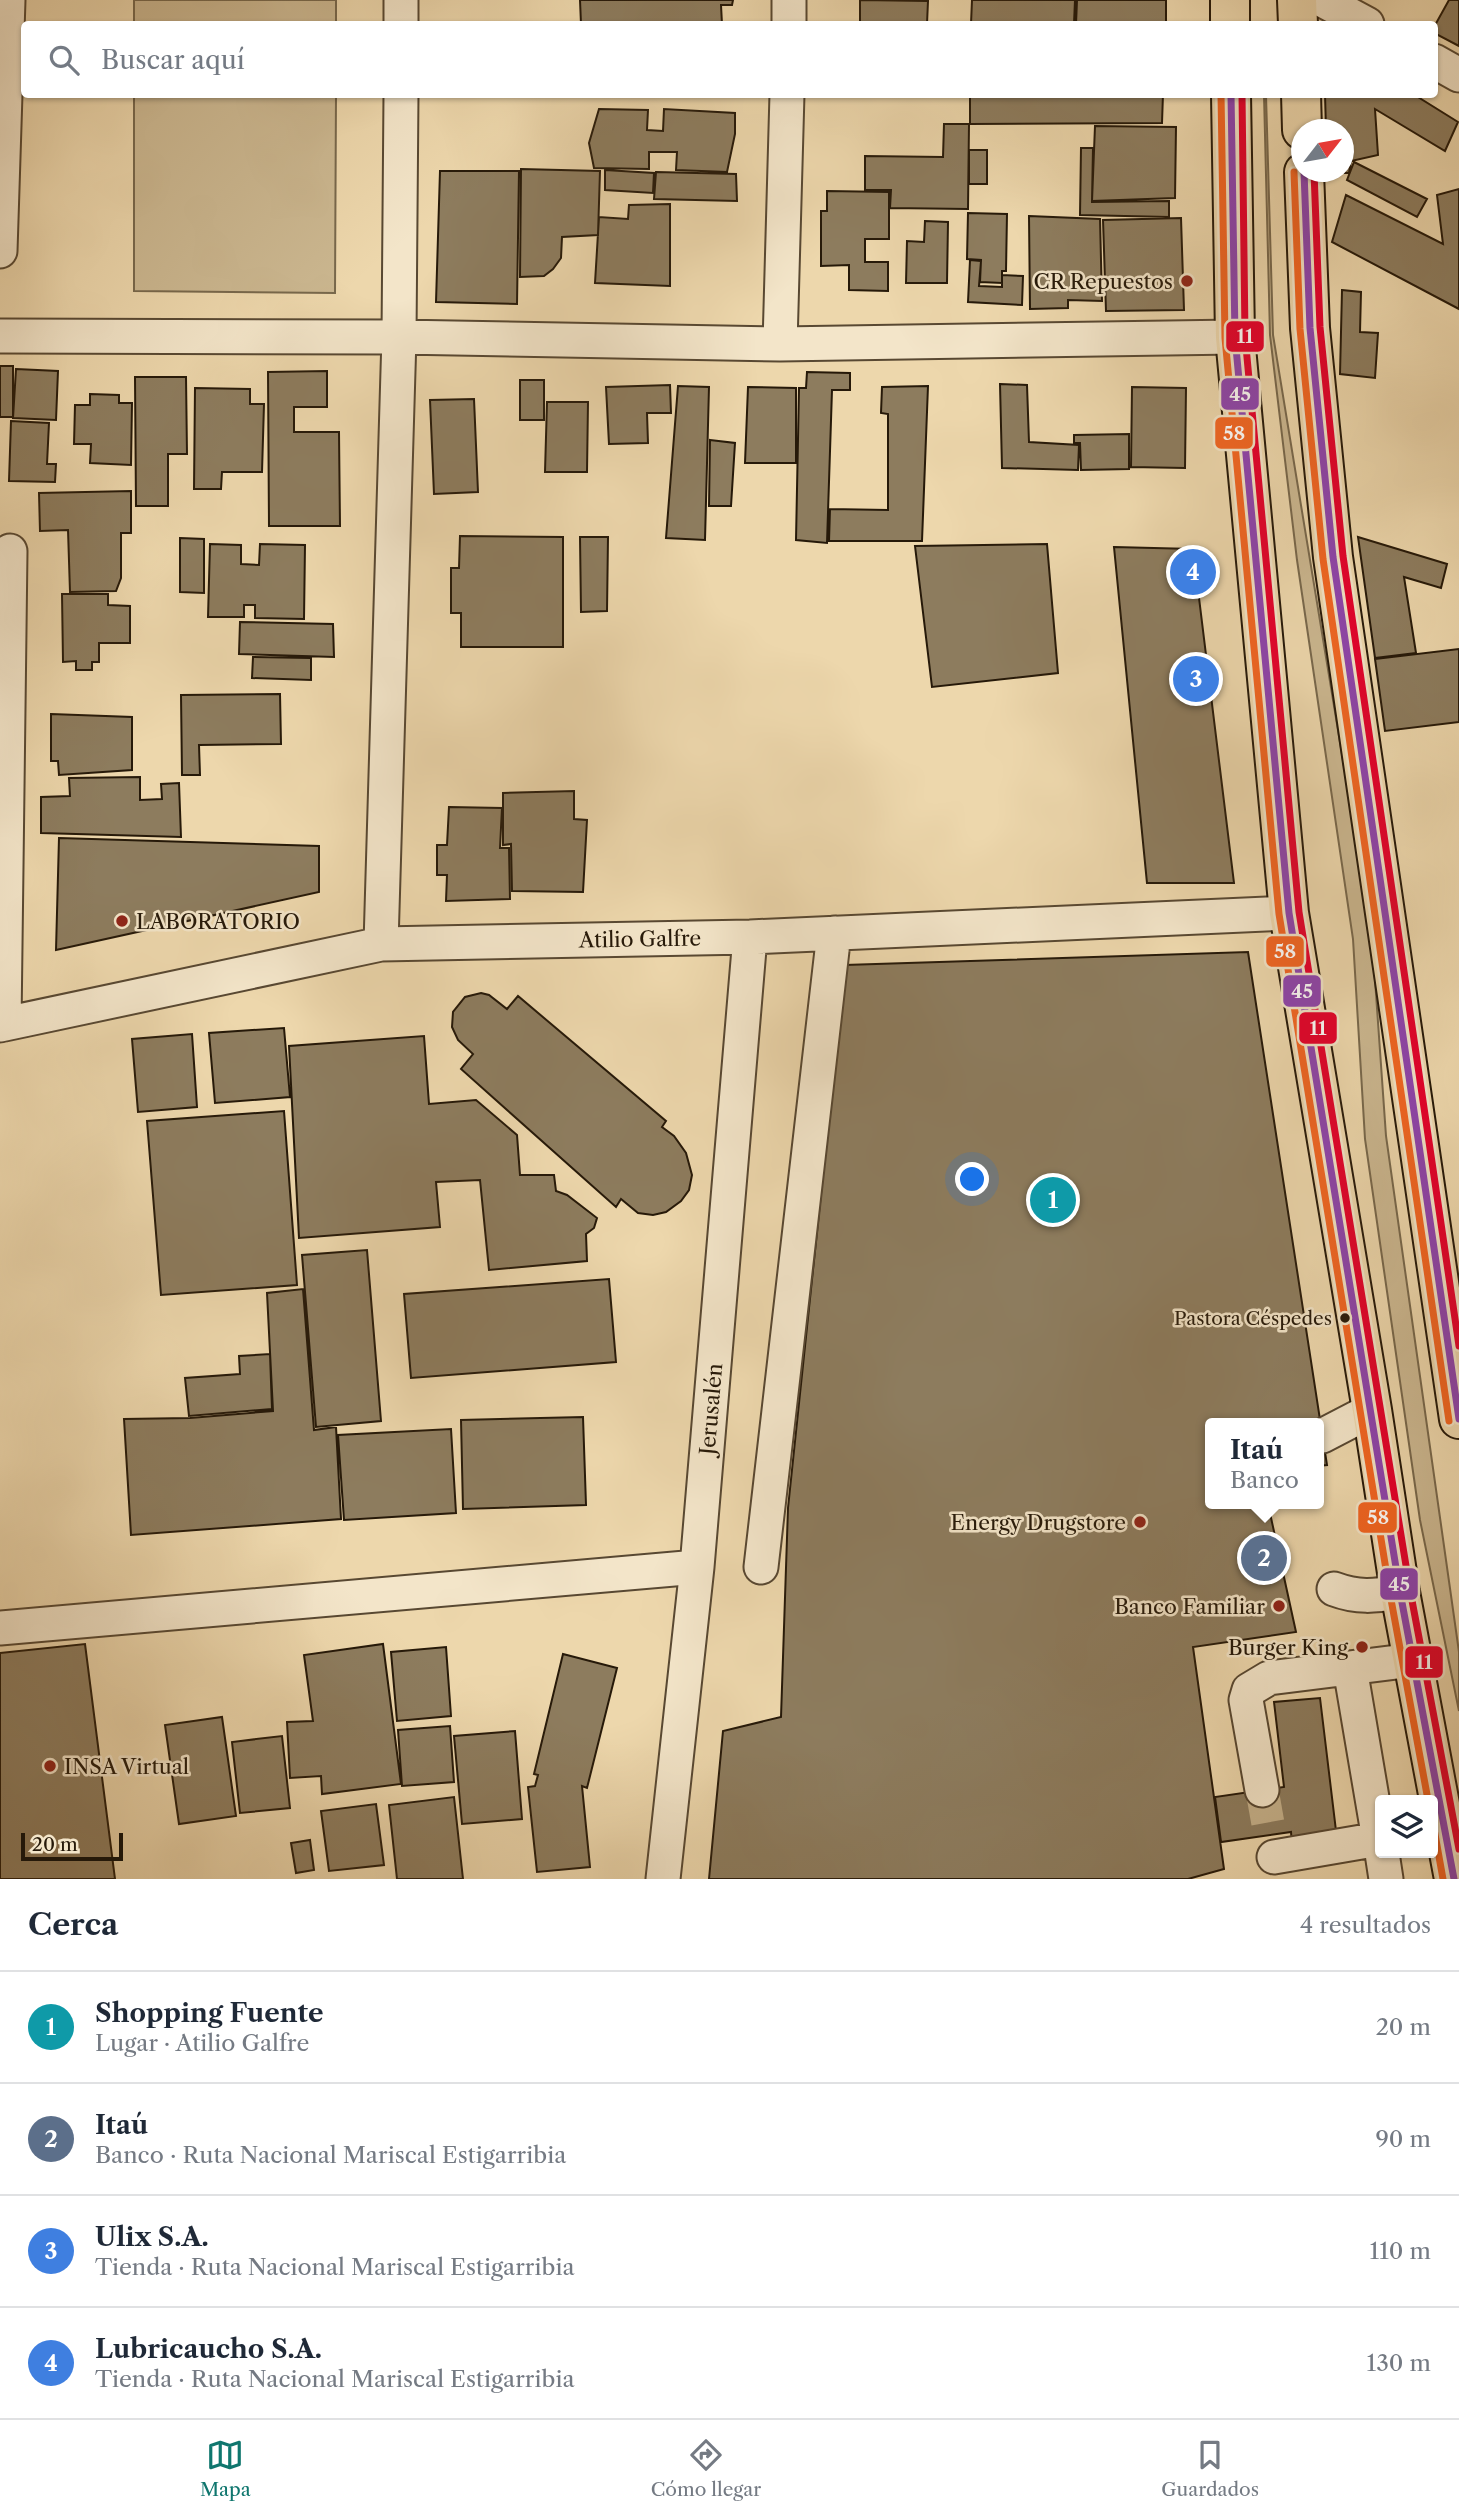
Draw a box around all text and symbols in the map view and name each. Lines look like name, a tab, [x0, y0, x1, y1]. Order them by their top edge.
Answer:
search box	[21, 21, 1438, 98]
icon: search	[45, 41, 83, 79]
text: Buscar aquí	[101, 44, 245, 76]
north arrow	[1291, 119, 1354, 182]
place label: CR Repuestos	[1034, 269, 1173, 294]
marker: CR Repuestos	[1179, 273, 1195, 289]
line badge: 11	[1225, 320, 1265, 353]
text: 11	[1236, 325, 1254, 348]
line badge: 45	[1220, 377, 1260, 411]
text: 45	[1229, 383, 1251, 406]
line badge: 58	[1214, 416, 1254, 450]
text: 58	[1223, 422, 1245, 445]
pin: 4	[1170, 546, 1216, 598]
pin: 3	[1173, 653, 1219, 705]
place label: LABORATORIO	[136, 909, 300, 934]
marker: LABORATORIO	[114, 913, 130, 929]
street label: Atilio Galfre	[578, 925, 701, 953]
line badge: 58	[1265, 935, 1305, 968]
text: 58	[1274, 940, 1296, 963]
line badge: 45	[1282, 974, 1322, 1008]
text: 45	[1291, 980, 1313, 1003]
line badge: 11	[1298, 1011, 1338, 1045]
text: 11	[1309, 1017, 1327, 1040]
your location	[955, 1162, 989, 1196]
pin: 1	[1030, 1174, 1076, 1226]
place label: Pastora Céspedes	[1174, 1307, 1332, 1330]
marker: Pastora Céspedes	[1338, 1311, 1352, 1325]
street label: Jerusalén	[694, 1362, 727, 1459]
popup	[1205, 1418, 1324, 1509]
text: Itaú	[1230, 1434, 1283, 1466]
text: Banco	[1230, 1466, 1299, 1494]
line badge: 58	[1357, 1501, 1398, 1534]
text: 58	[1367, 1506, 1389, 1529]
place label: Energy Drugstore	[951, 1510, 1126, 1535]
marker: Energy Drugstore	[1132, 1514, 1148, 1530]
pin: 2	[1241, 1532, 1287, 1584]
line badge: 45	[1379, 1567, 1419, 1601]
text: 45	[1388, 1573, 1410, 1596]
place label: Banco Familiar	[1114, 1594, 1265, 1619]
marker: Banco Familiar	[1271, 1598, 1287, 1614]
place label: Burger King	[1228, 1635, 1349, 1660]
marker: Burger King	[1354, 1639, 1370, 1655]
line badge: 11	[1404, 1645, 1444, 1679]
text: 11	[1415, 1651, 1433, 1674]
place label: INSA Virtual	[64, 1754, 189, 1779]
marker: INSA Virtual	[42, 1758, 58, 1774]
map controls	[1375, 1795, 1438, 1858]
button: layers	[1375, 1795, 1438, 1858]
scale bar	[21, 1830, 122, 1862]
text: 20 m	[32, 1833, 78, 1856]
text: Cerca	[28, 1906, 118, 1943]
text: 4 resultados	[1300, 1911, 1431, 1939]
text: Shopping Fuente	[95, 1997, 324, 2029]
text: 1	[46, 2013, 56, 2041]
text: 20 m	[1376, 2013, 1431, 2041]
text: Lugar · Atilio Galfre	[95, 2029, 309, 2057]
text: Itaú	[95, 2109, 148, 2141]
text: 2	[44, 2125, 58, 2153]
text: 90 m	[1375, 2125, 1431, 2153]
text: Banco · Ruta Nacional Mariscal Estigarribia	[95, 2141, 566, 2169]
text: Ulix S.A.	[95, 2221, 209, 2253]
text: 3	[45, 2237, 58, 2265]
text: 110 m	[1370, 2237, 1431, 2265]
text: Tienda · Ruta Nacional Mariscal Estigarribia	[95, 2253, 575, 2281]
text: Lubricaucho S.A.	[95, 2333, 322, 2365]
text: 4	[44, 2349, 58, 2377]
text: 130 m	[1367, 2349, 1431, 2377]
text: Tienda · Ruta Nacional Mariscal Estigarribia	[95, 2365, 575, 2393]
tab: Mapa	[200, 2436, 251, 2501]
tab: Cómo llegar	[651, 2436, 761, 2501]
tab: Guardados	[1161, 2436, 1259, 2501]

